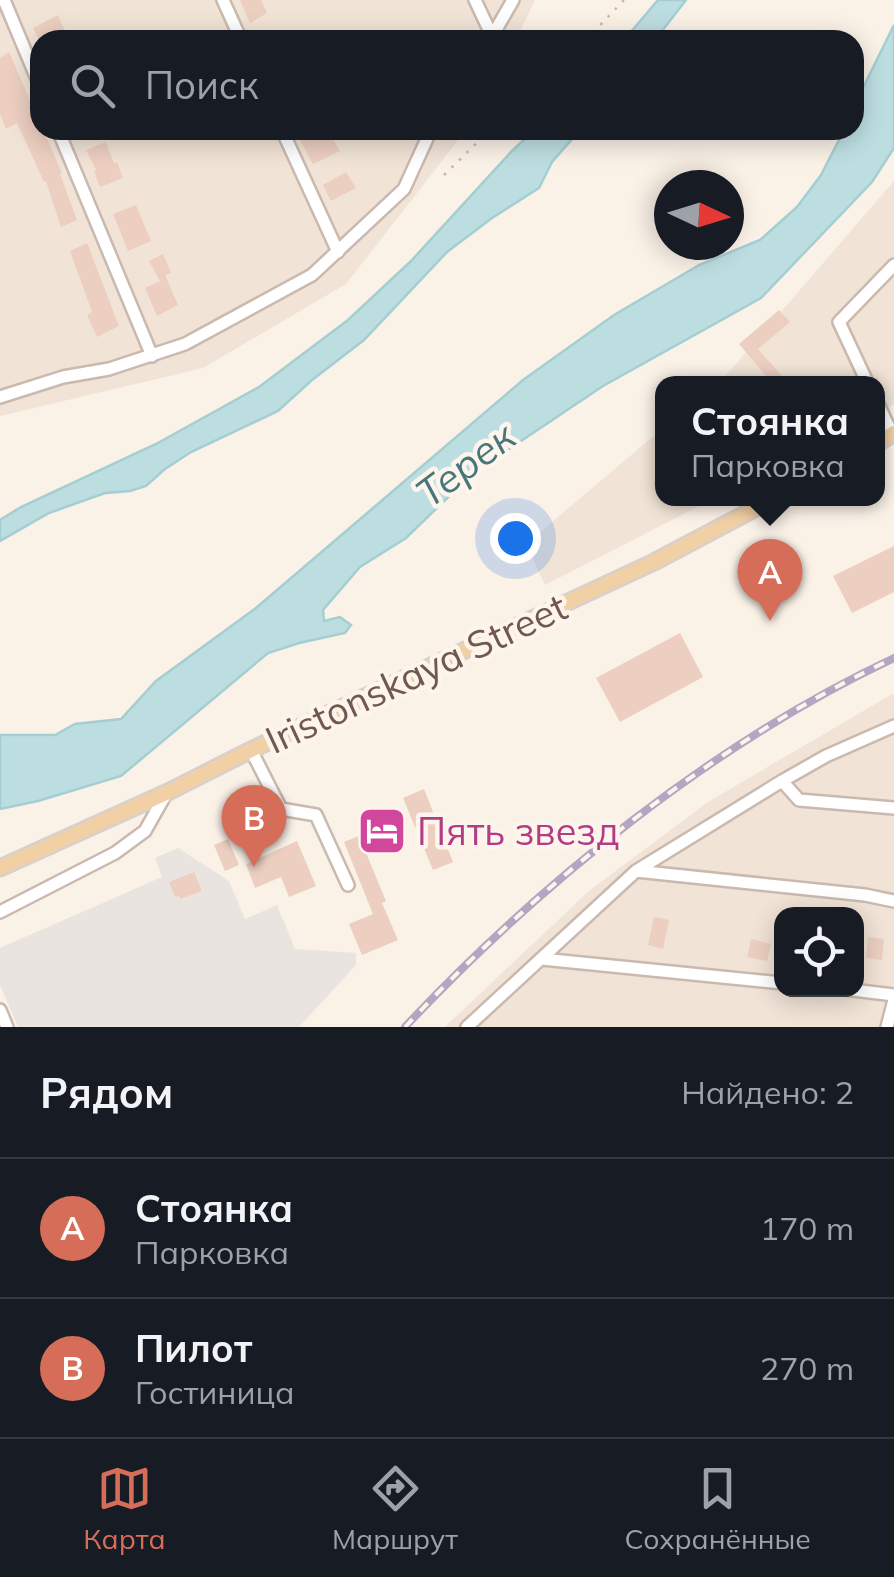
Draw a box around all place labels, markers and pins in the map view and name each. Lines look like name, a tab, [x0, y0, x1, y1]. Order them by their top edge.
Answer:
pin: A	[738, 538, 802, 621]
pin: B	[222, 784, 286, 867]
hotel icon: Пять звезд	[356, 805, 408, 857]
place label: Пять звезд	[417, 807, 619, 855]

